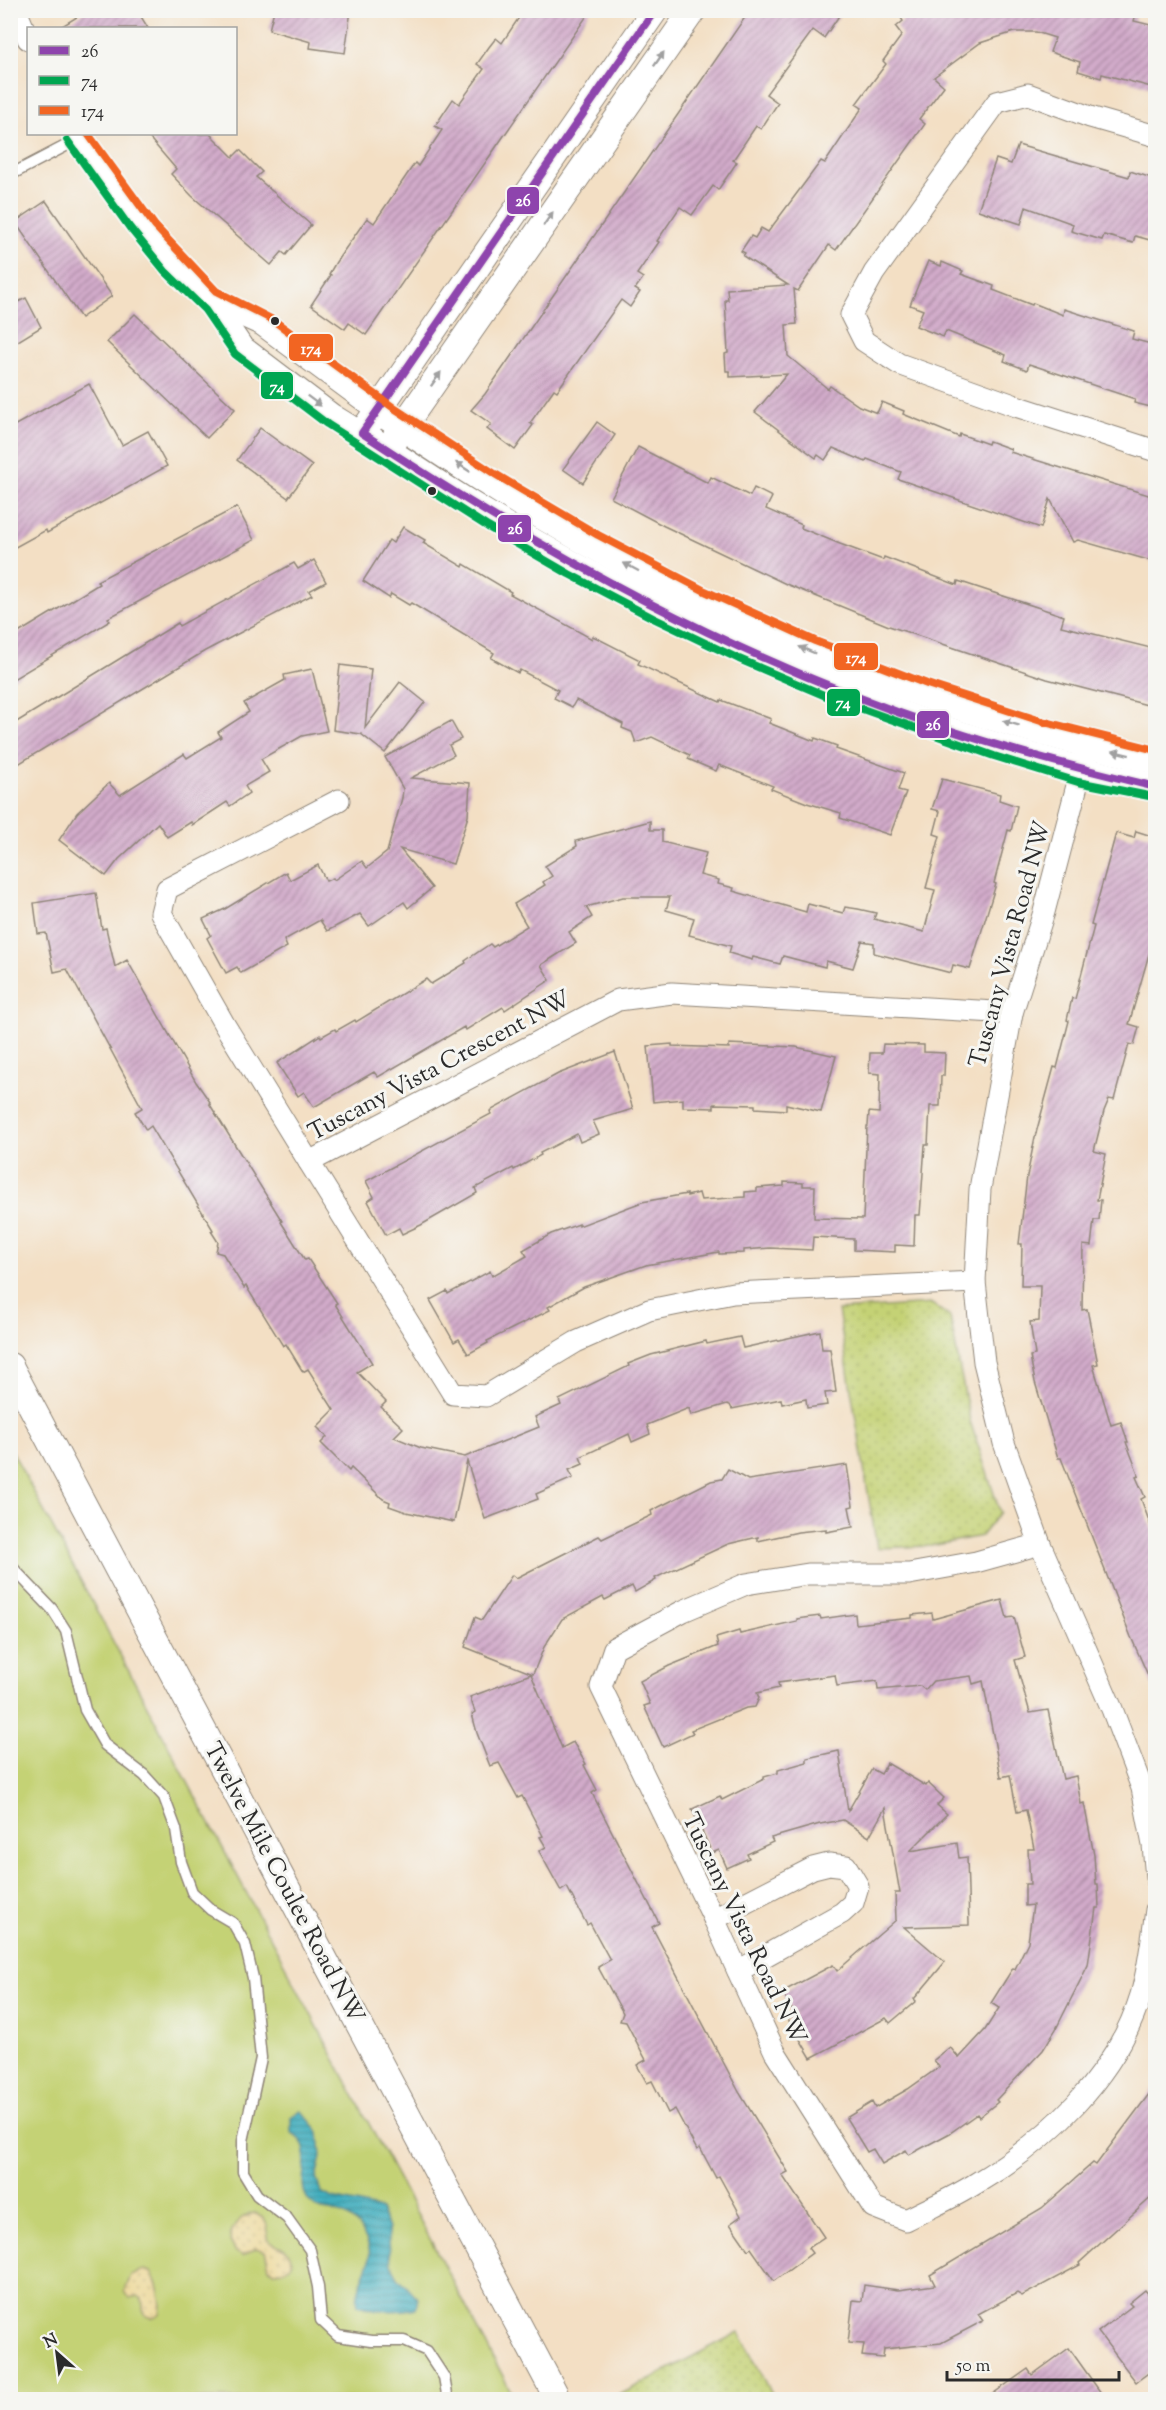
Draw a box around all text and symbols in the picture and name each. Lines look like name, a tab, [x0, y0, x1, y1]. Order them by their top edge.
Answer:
legend	[27, 27, 237, 135]
text: 26	[81, 40, 98, 66]
one-way arrow	[653, 52, 665, 68]
text: 74	[81, 70, 98, 96]
text: 174	[81, 100, 104, 126]
line badge: 26	[506, 186, 540, 215]
text: 26	[515, 191, 531, 214]
one-way arrow	[542, 212, 554, 228]
unlabelled marker	[269, 315, 281, 327]
line badge: 174	[288, 333, 334, 362]
text: 174	[301, 339, 321, 362]
line badge: 74	[260, 371, 294, 400]
one-way arrow	[430, 372, 442, 388]
text: 74	[270, 377, 285, 400]
one-way arrow	[306, 394, 321, 406]
one-way arrow	[455, 462, 472, 473]
unlabelled marker	[426, 485, 438, 497]
line badge: 26	[497, 514, 532, 543]
text: 26	[507, 519, 523, 542]
one-way arrow	[622, 562, 640, 572]
line badge: 174	[833, 642, 879, 671]
one-way arrow	[798, 645, 816, 655]
text: 174	[846, 648, 866, 671]
line badge: 74	[826, 688, 861, 717]
text: 74	[836, 693, 851, 716]
line badge: 26	[916, 710, 950, 739]
text: 26	[925, 715, 941, 738]
one-way arrow	[1002, 717, 1020, 727]
one-way arrow	[1112, 747, 1130, 757]
street label: Tuscany Vista Road NW	[962, 817, 1060, 1072]
street label: Tuscany Vista Crescent NW	[303, 983, 577, 1151]
street label: Twelve Mile Coulee Road NW	[195, 1736, 372, 2030]
street label: Tuscany Vista Road NW	[672, 1807, 814, 2051]
north arrow	[27, 2323, 87, 2383]
text: N	[40, 2329, 62, 2355]
scale bar	[947, 2344, 1120, 2382]
text: 50 m	[955, 2354, 991, 2380]

